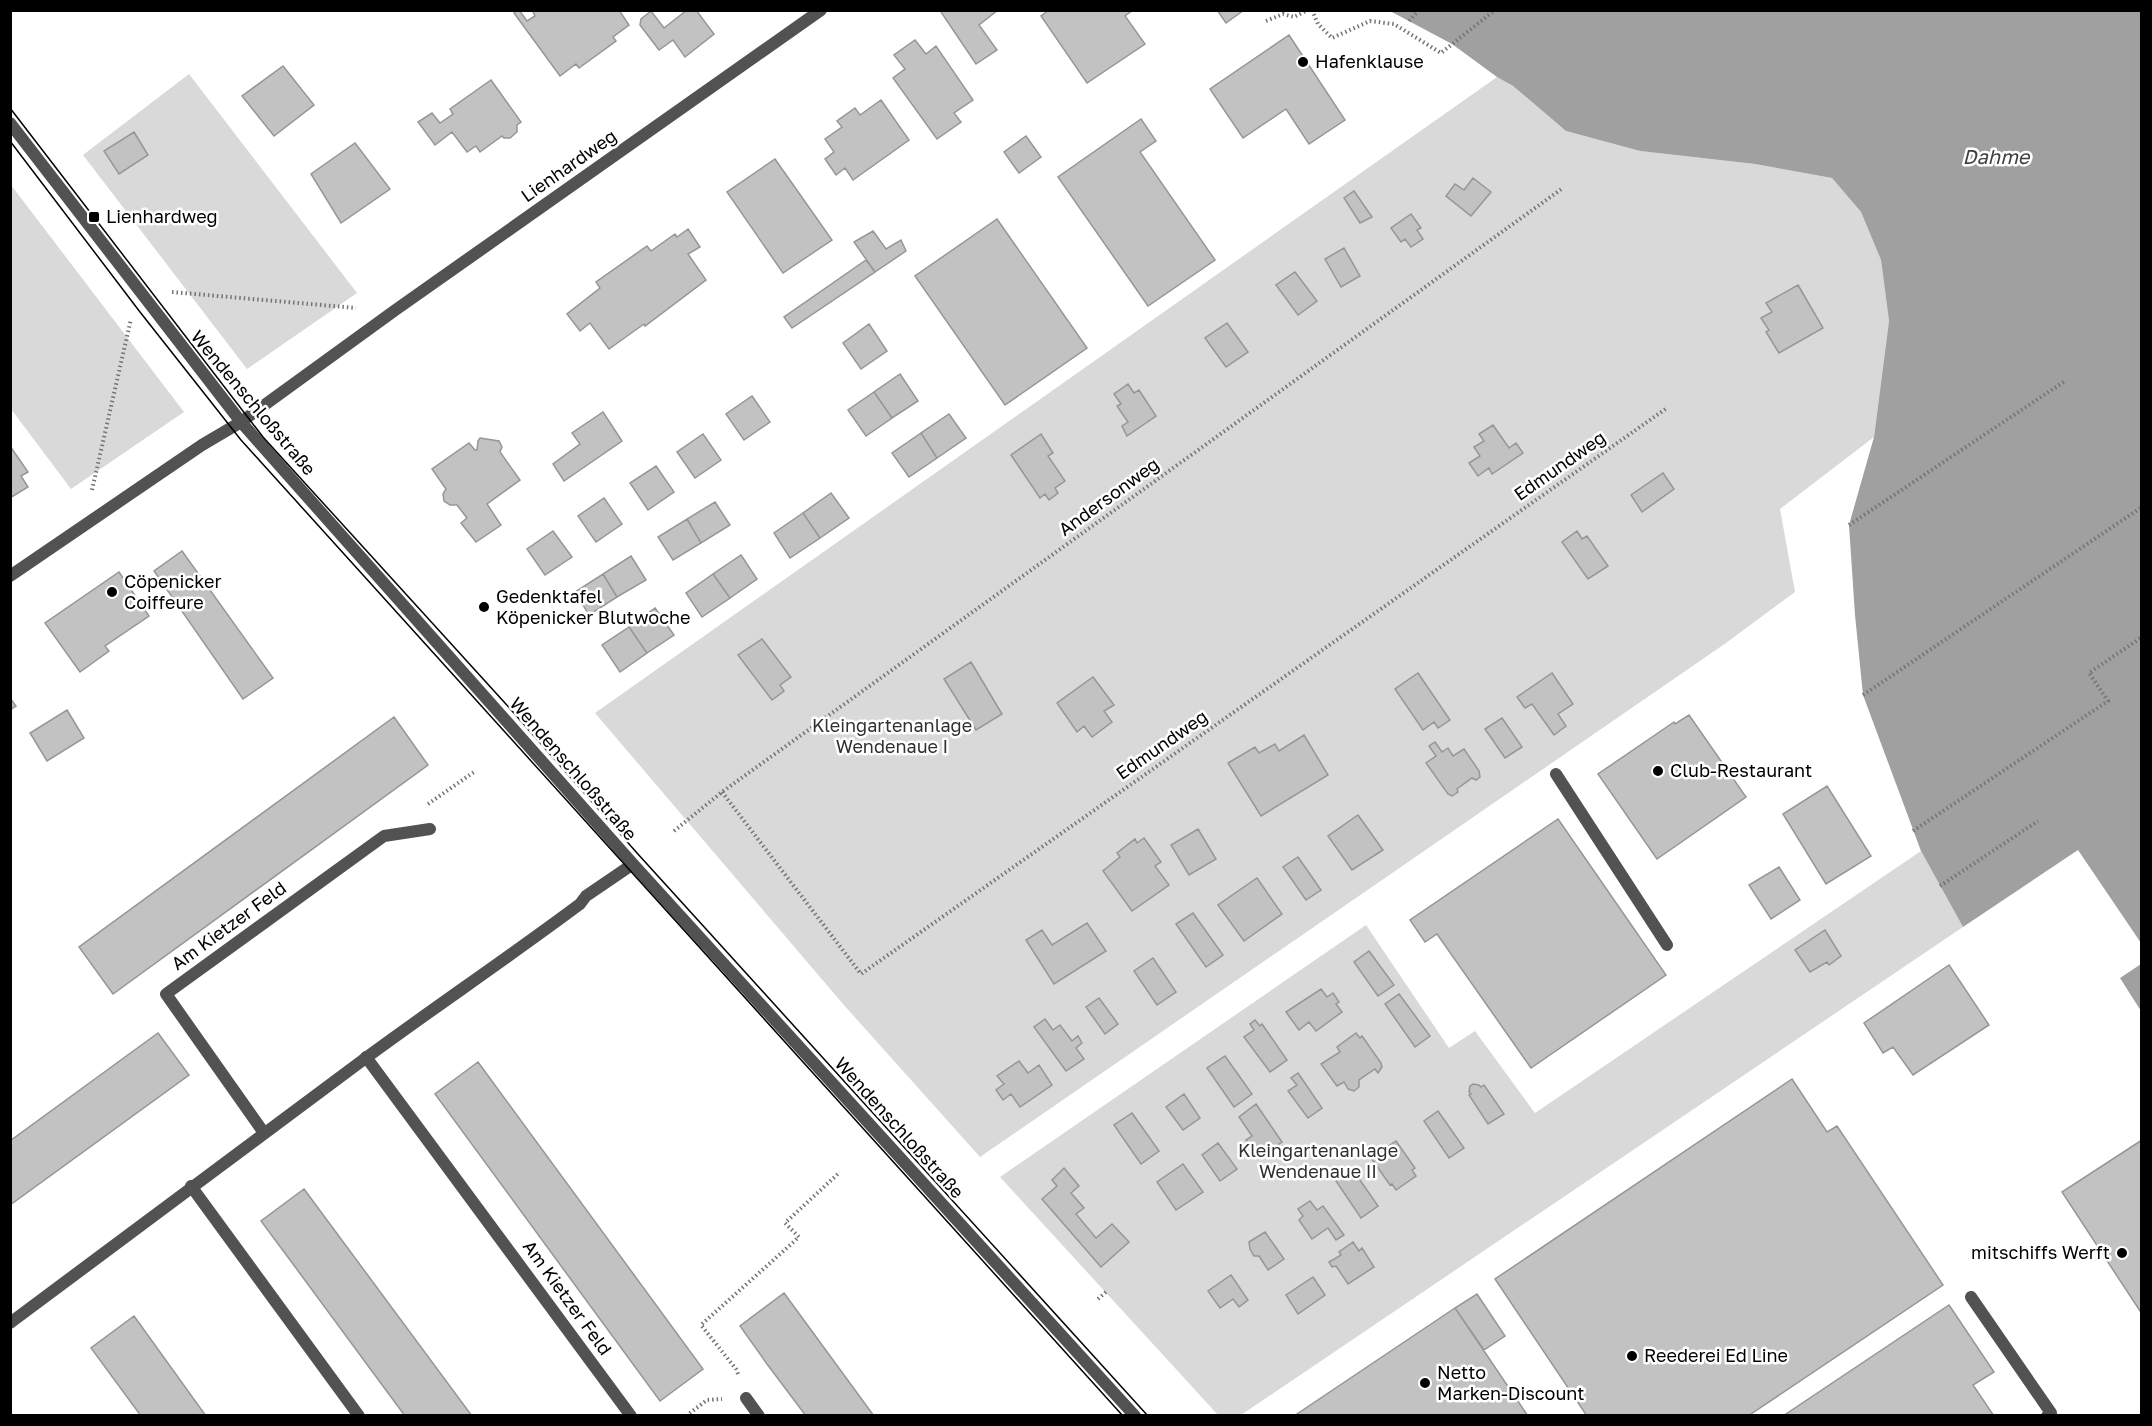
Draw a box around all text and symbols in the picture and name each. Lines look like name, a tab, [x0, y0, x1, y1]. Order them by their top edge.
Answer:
place label: Hafenklause	[1315, 50, 1424, 72]
marker: Hafenklause	[1296, 55, 1310, 69]
street label: Lienhardweg	[516, 124, 620, 206]
water label: Dahme	[1963, 144, 2031, 168]
place label: Lienhardweg	[106, 205, 218, 227]
marker: Lienhardweg	[87, 210, 101, 224]
street label: Wendenschloßstraße	[187, 325, 321, 479]
street label: Edmundweg	[1509, 426, 1609, 505]
street label: Andersonweg	[1054, 452, 1163, 540]
place label: Cöpenicker Coiffeure	[124, 570, 222, 613]
marker: Cöpenicker Coiffeure	[105, 585, 119, 599]
place label: Gedenktafel Köpenicker Blutwoche	[496, 585, 690, 628]
marker: Gedenktafel Köpenicker Blutwoche	[477, 600, 491, 614]
street label: Wendenschloßstraße	[506, 692, 642, 844]
street label: Edmundweg	[1111, 705, 1211, 784]
park label: Kleingartenanlage Wendenaue I	[812, 714, 972, 757]
place label: Club-Restaurant	[1670, 759, 1812, 781]
marker: Club-Restaurant	[1651, 764, 1665, 778]
street label: Am Kietzer Feld	[167, 876, 290, 974]
street label: Wendenschloßstraße	[830, 1052, 969, 1203]
park label: Kleingartenanlage Wendenaue II	[1238, 1139, 1398, 1182]
street label: Am Kietzer Feld	[519, 1236, 617, 1359]
place label: mitschiffs Werft	[1971, 1241, 2110, 1263]
marker: mitschiffs Werft	[2115, 1246, 2129, 1260]
place label: Reederei Ed Line	[1644, 1344, 1788, 1366]
marker: Reederei Ed Line	[1625, 1349, 1639, 1363]
place label: Netto Marken-Discount	[1437, 1361, 1584, 1404]
marker: Netto Marken-Discount	[1418, 1376, 1432, 1390]

